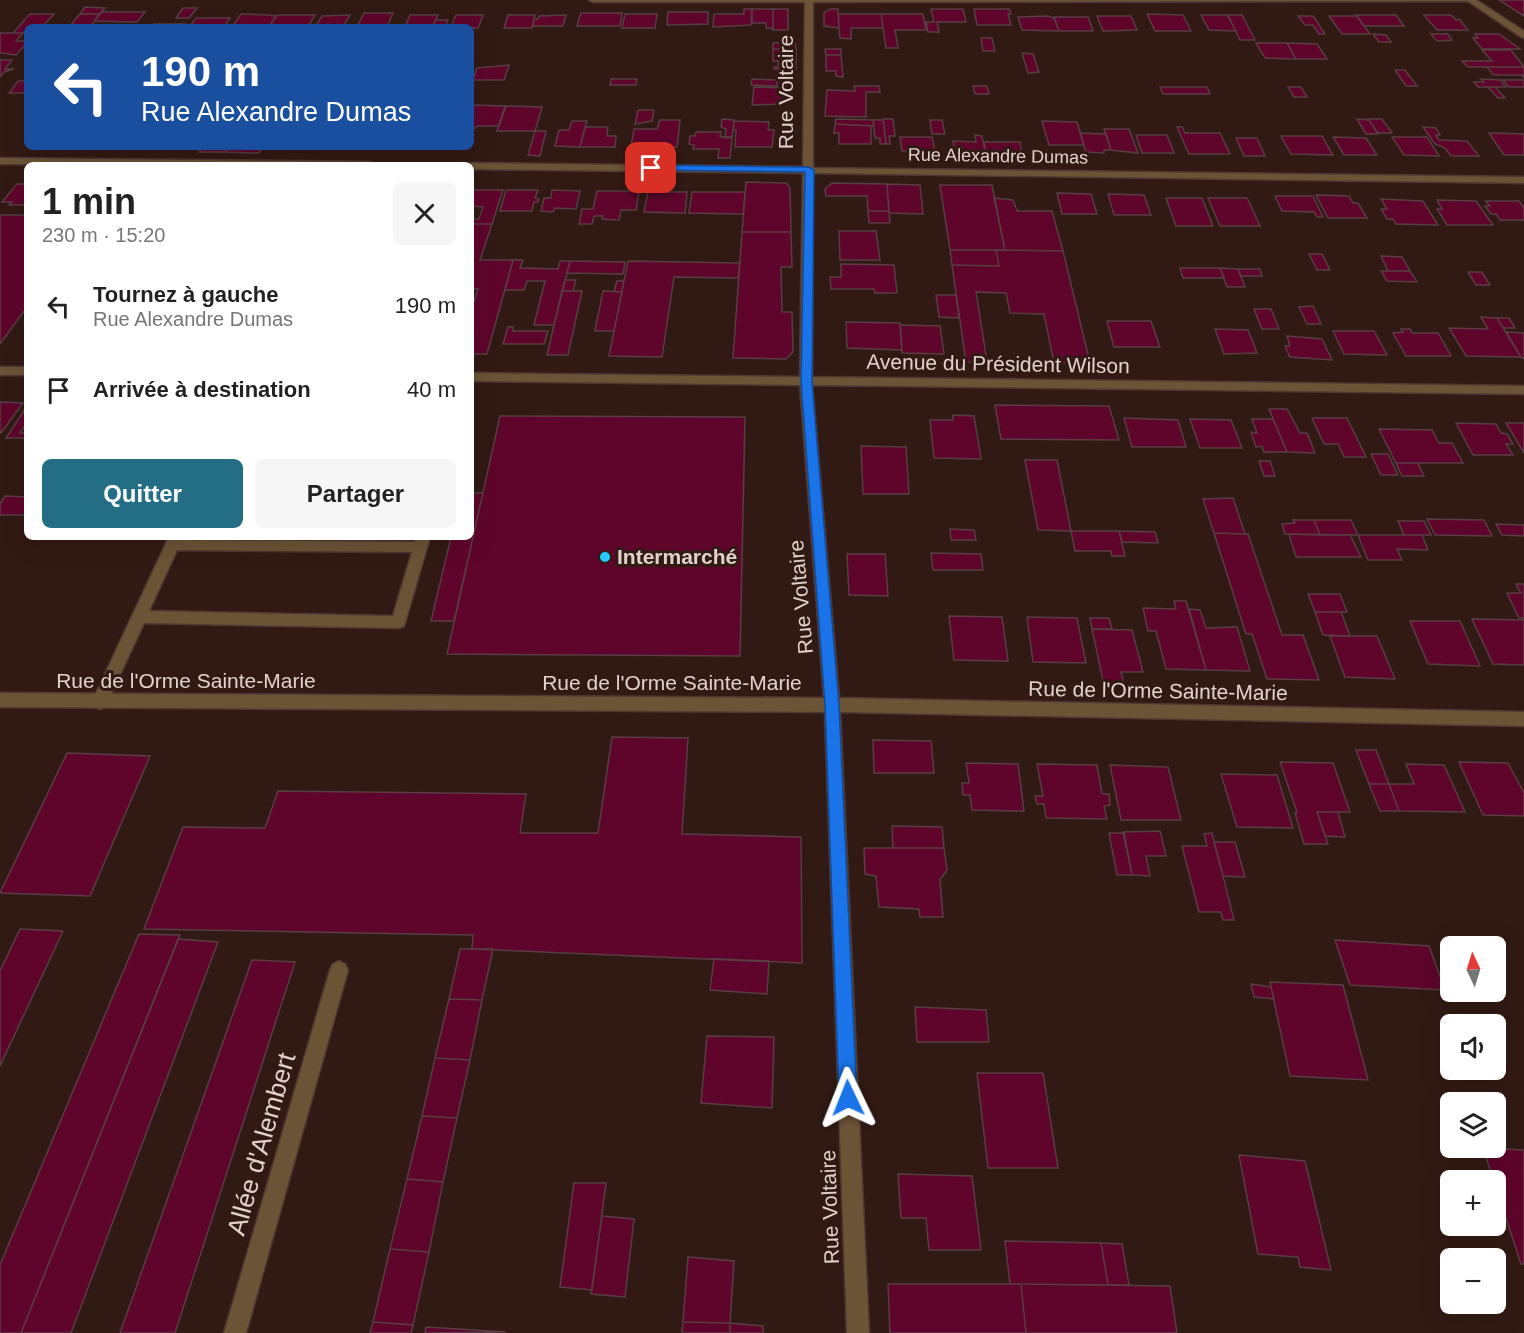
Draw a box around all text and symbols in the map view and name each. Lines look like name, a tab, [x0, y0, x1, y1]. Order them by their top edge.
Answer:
street label: Rue Voltaire	[774, 35, 797, 149]
icon: left	[42, 48, 120, 126]
text: 190 m	[141, 48, 260, 95]
text: Rue Alexandre Dumas	[141, 97, 411, 127]
pin	[625, 142, 676, 193]
street label: Rue Alexandre Dumas	[908, 144, 1088, 168]
icon: arrive	[634, 151, 667, 184]
text: 1 min	[42, 181, 136, 222]
button: close	[393, 182, 456, 245]
text: 230 m · 15:20	[42, 224, 165, 246]
text: Tournez à gauche	[93, 282, 278, 307]
icon: left	[42, 290, 75, 323]
text: 190 m	[395, 293, 456, 318]
text: Rue Alexandre Dumas	[93, 308, 293, 330]
street label: Avenue du Président Wilson	[866, 350, 1130, 377]
icon: arrive	[42, 374, 75, 407]
text: Arrivée à destination	[93, 377, 311, 402]
text: 40 m	[407, 377, 456, 402]
button: Quitter	[42, 459, 243, 528]
button: Partager	[255, 459, 456, 528]
street label: Rue Voltaire	[784, 539, 817, 655]
place label: Intermarché	[617, 545, 737, 568]
marker: Intermarché	[598, 550, 612, 564]
street label: Rue de l'Orme Sainte-Marie	[56, 669, 316, 692]
street label: Rue de l'Orme Sainte-Marie	[542, 671, 802, 694]
street label: Rue de l'Orme Sainte-Marie	[1028, 677, 1288, 704]
north arrow	[1440, 936, 1506, 1002]
map controls	[1440, 936, 1506, 1314]
button: sound	[1440, 1014, 1506, 1080]
street label: Allée d'Alembert	[221, 1049, 302, 1239]
position arrow	[816, 1066, 880, 1130]
button: layers	[1440, 1092, 1506, 1158]
street label: Rue Voltaire	[816, 1149, 843, 1265]
button: +	[1440, 1170, 1506, 1236]
button: −	[1440, 1248, 1506, 1314]

